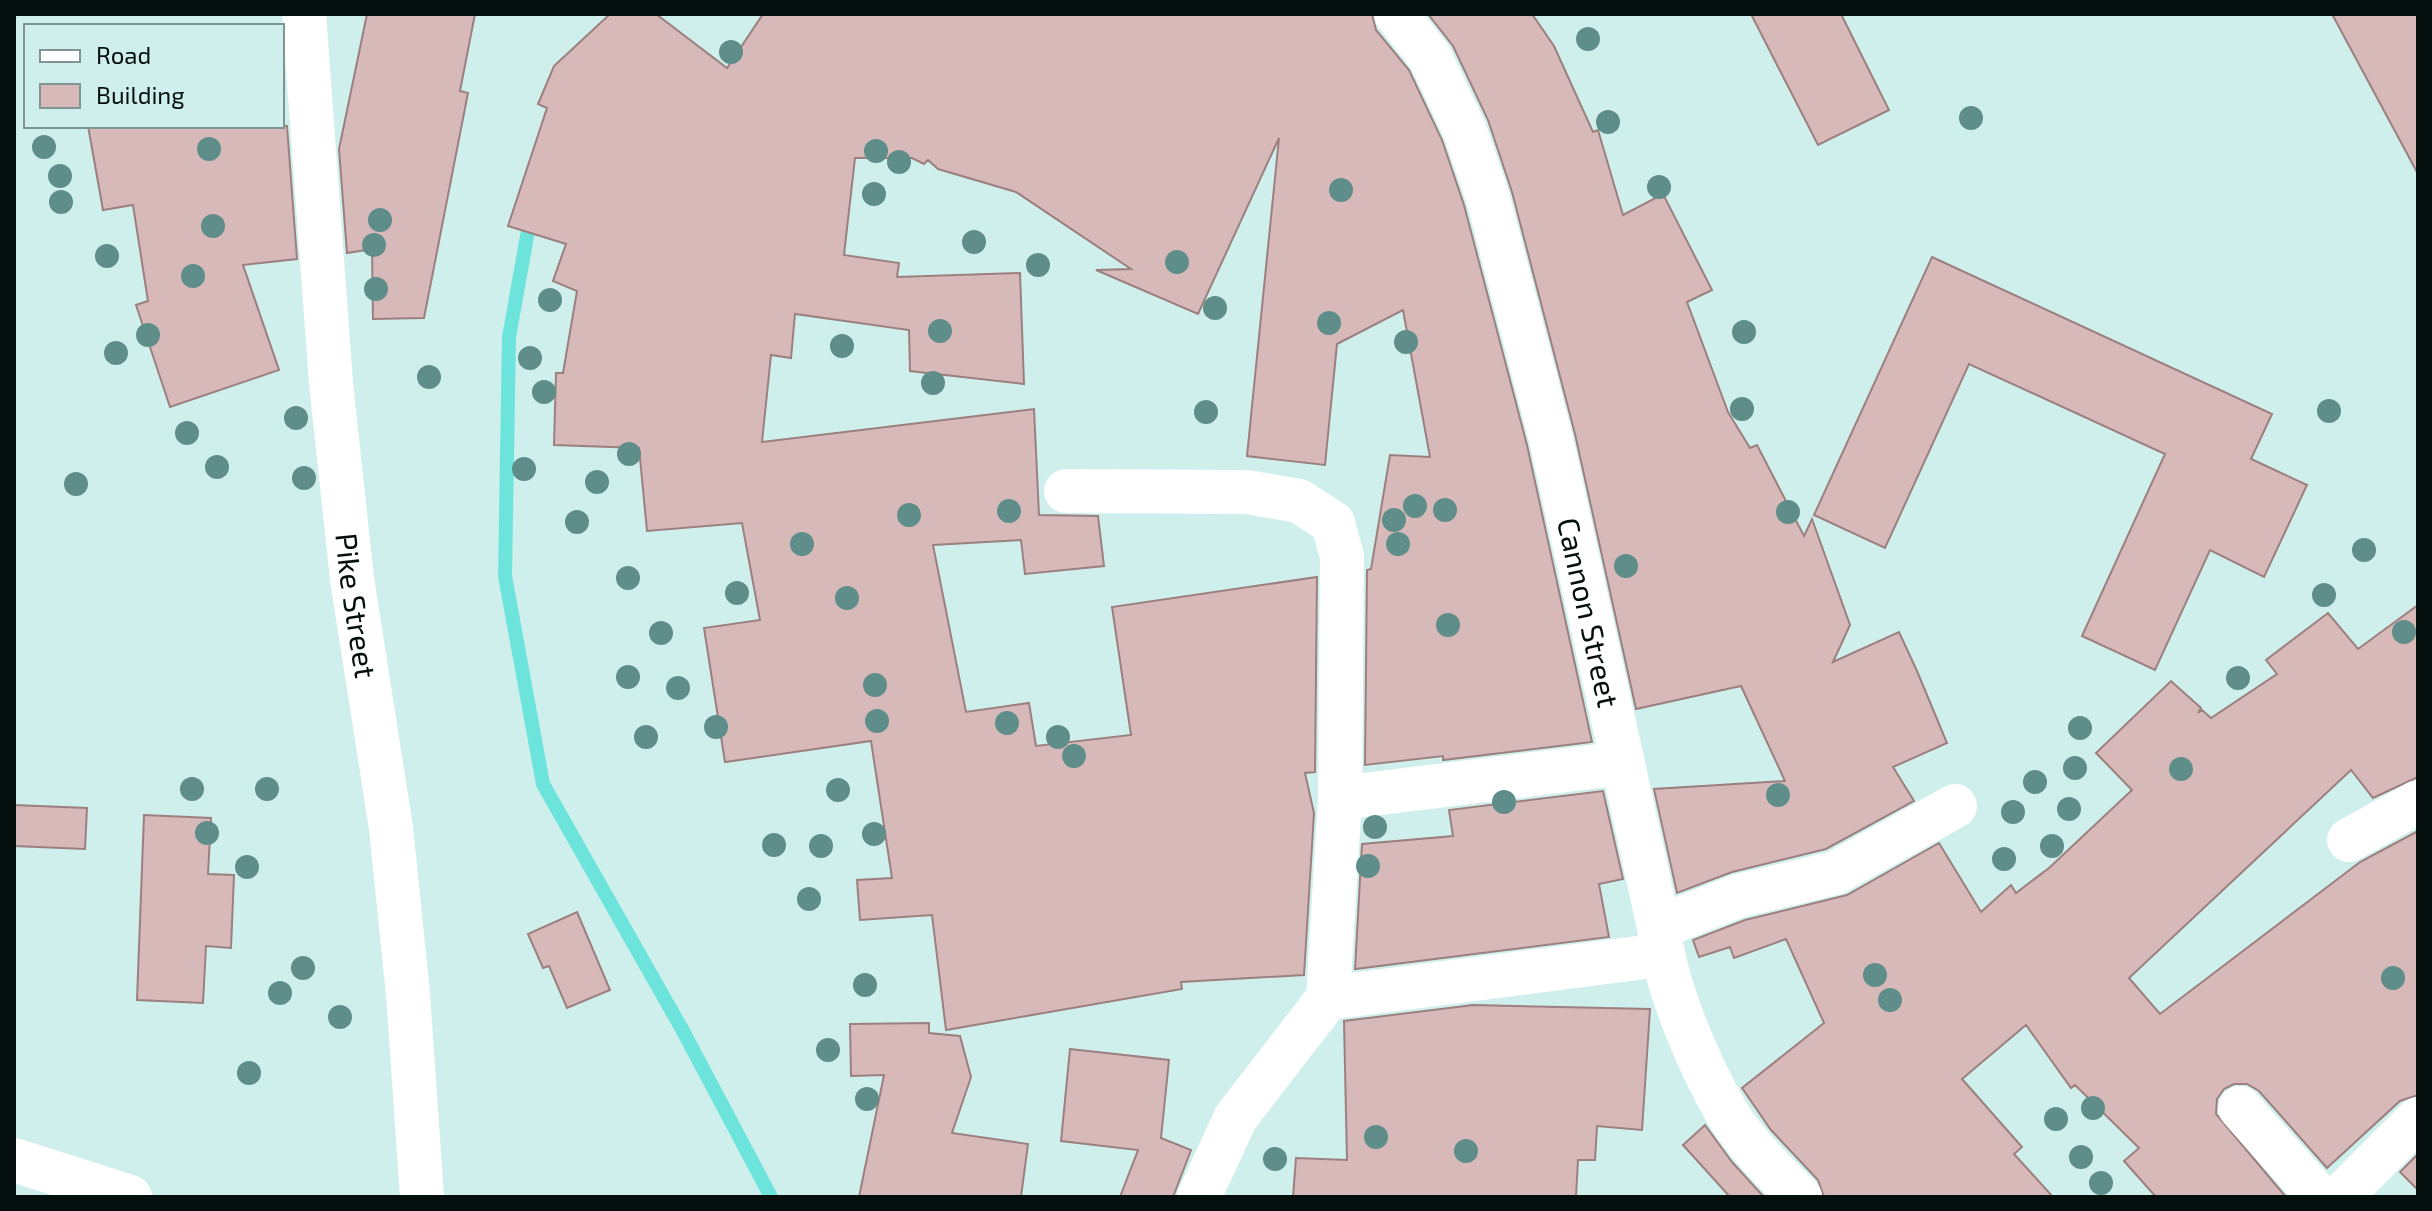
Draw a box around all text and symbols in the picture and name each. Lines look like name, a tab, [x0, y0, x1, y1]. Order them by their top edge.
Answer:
legend	[24, 24, 284, 128]
text: Road	[96, 40, 151, 69]
text: Building	[96, 80, 185, 109]
street label: Cannon Street	[1551, 514, 1628, 710]
street label: Pike Street	[329, 531, 385, 681]

